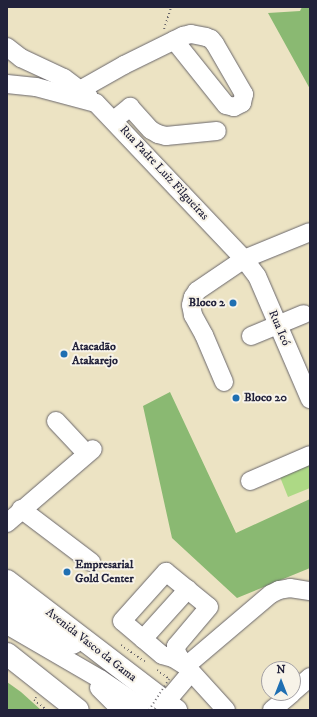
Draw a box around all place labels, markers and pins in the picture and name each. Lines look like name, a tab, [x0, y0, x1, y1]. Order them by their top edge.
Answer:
place label: Bloco 2	[189, 296, 225, 310]
marker: Bloco 2	[228, 298, 238, 308]
place label: Atacadão Atakarejo	[72, 340, 118, 368]
marker: Atacadão Atakarejo	[59, 349, 69, 359]
place label: Bloco 20	[244, 391, 287, 405]
marker: Bloco 20	[231, 393, 241, 403]
place label: Empresarial Gold Center	[75, 558, 134, 586]
marker: Empresarial Gold Center	[62, 567, 72, 577]

